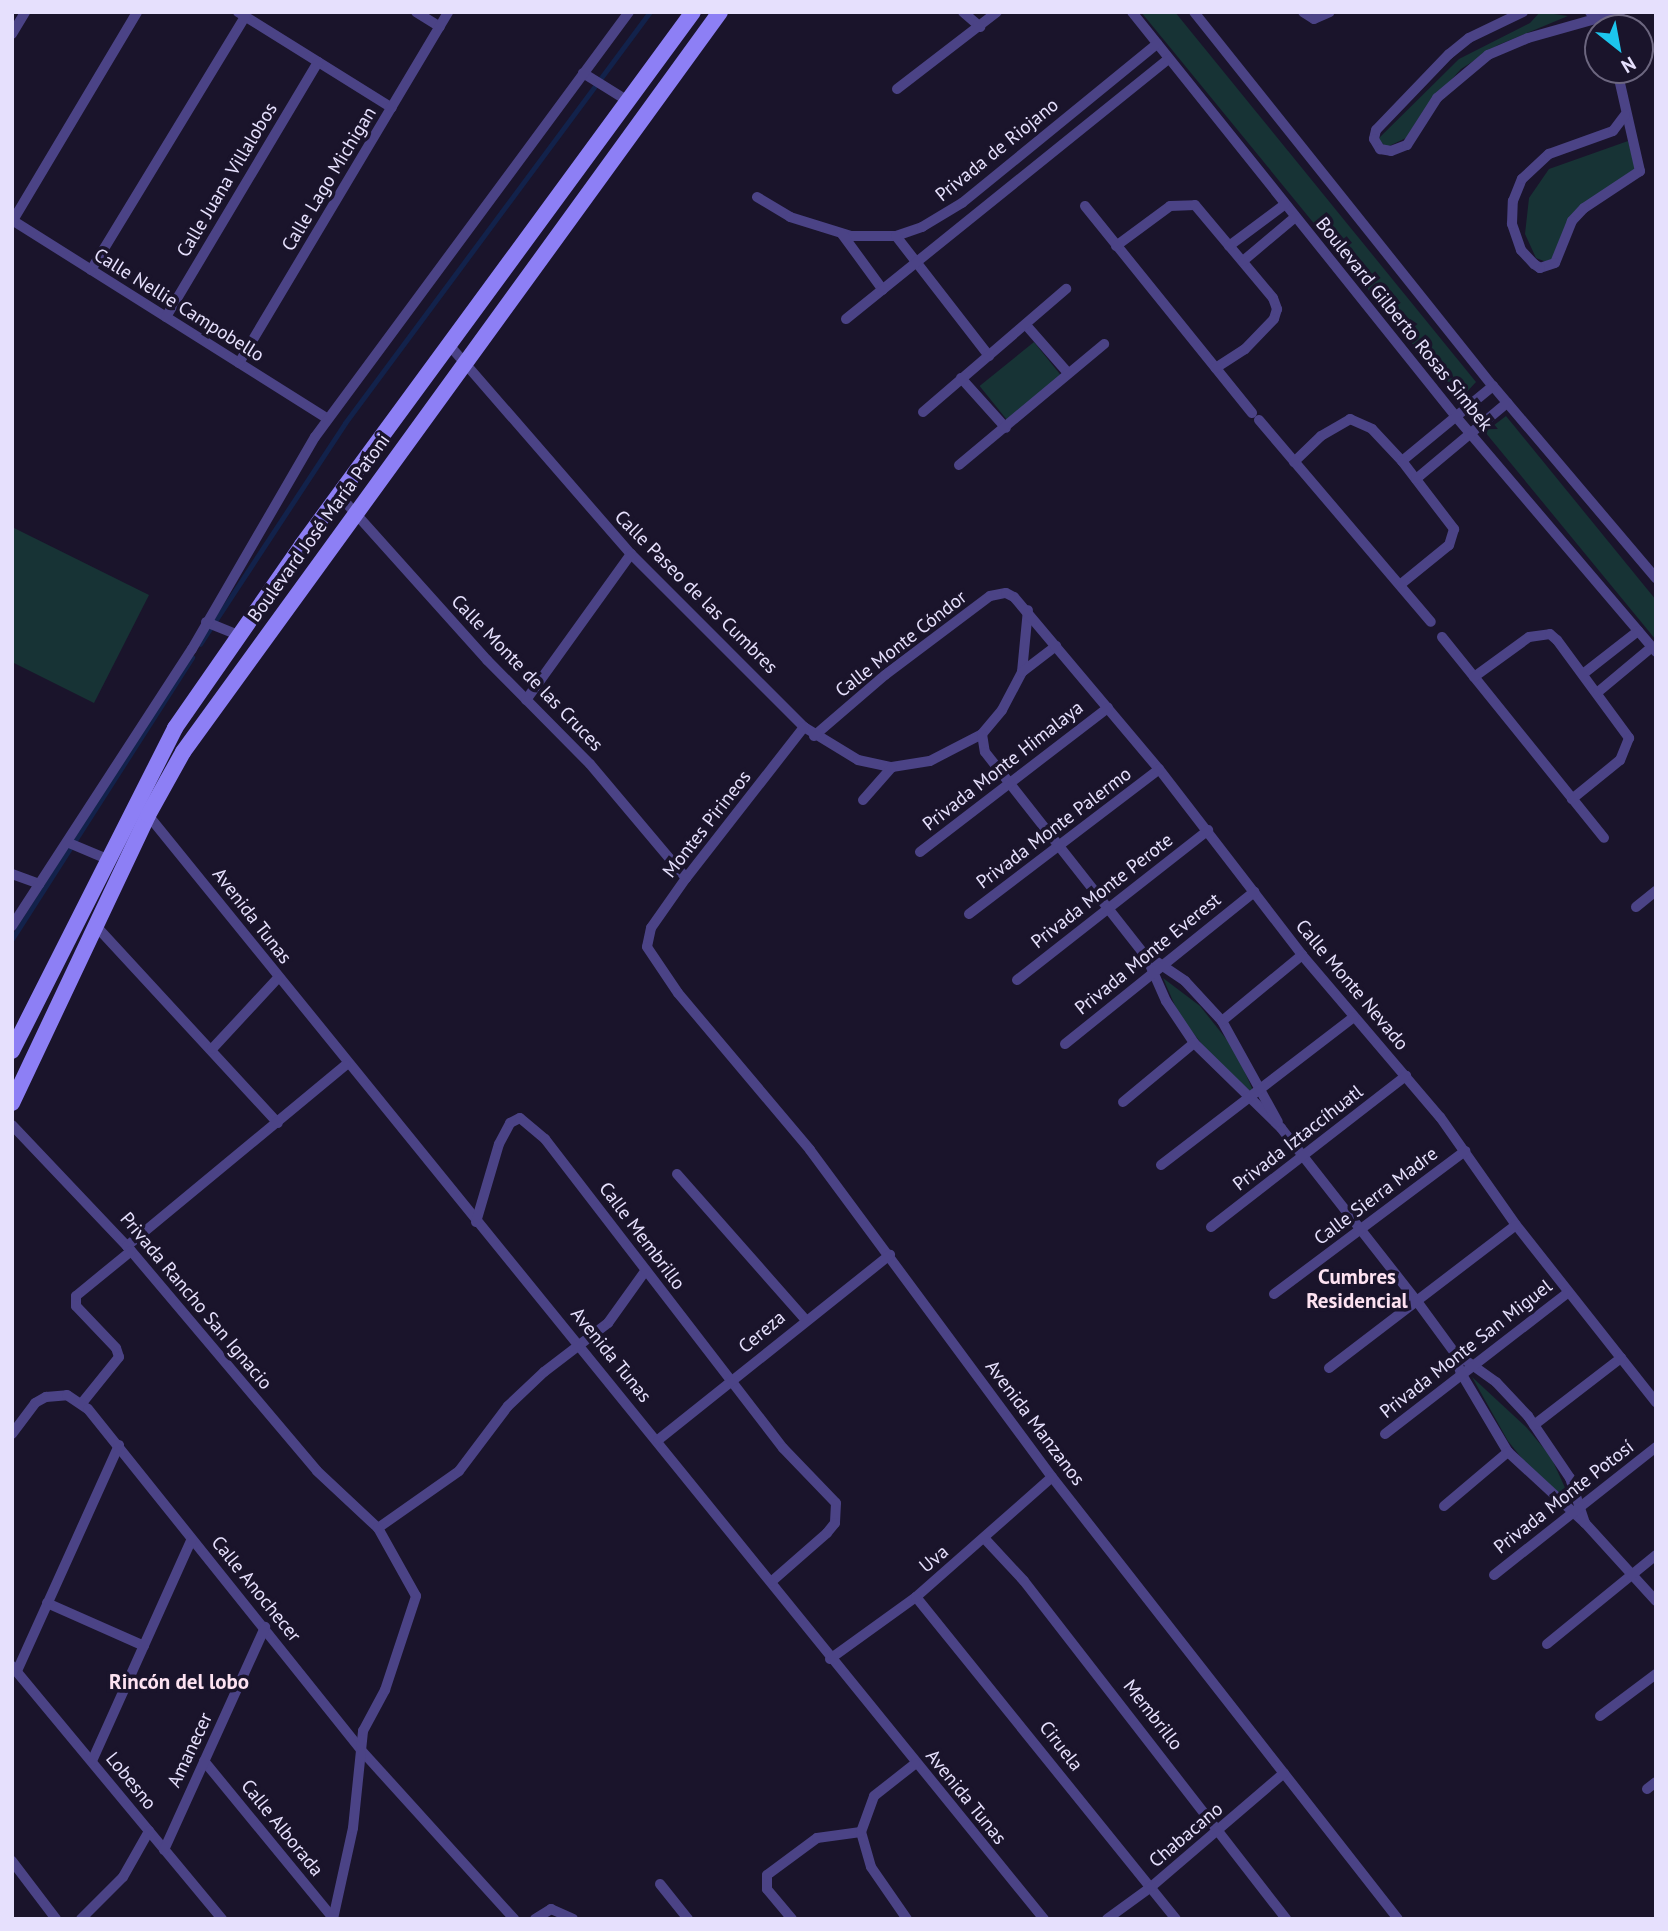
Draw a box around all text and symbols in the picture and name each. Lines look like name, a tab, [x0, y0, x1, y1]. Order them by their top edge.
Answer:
north arrow	[1584, 14, 1654, 84]
text: N	[1617, 52, 1640, 79]
street label: Privada de Riojano	[931, 93, 1063, 207]
street label: Calle Juana Villalobos	[172, 99, 282, 261]
street label: Calle Lago Michigan	[277, 103, 381, 255]
street label: Boulevard Gilberto Rosas Simbek	[1311, 213, 1497, 435]
street label: Calle Nellie Campobello	[90, 243, 268, 367]
street label: Boulevard José María Patoni	[243, 430, 395, 626]
street label: Calle Paseo de las Cumbres	[610, 506, 782, 678]
street label: Calle Monte Cóndor	[831, 586, 971, 702]
street label: Calle Monte de las Cruces	[446, 590, 608, 756]
street label: Privada Monte Himalaya	[918, 696, 1088, 836]
street label: Privada Monte Palermo	[972, 762, 1136, 894]
street label: Montes Pirineos	[658, 766, 756, 882]
street label: Privada Monte Perote	[1027, 829, 1177, 953]
street label: Avenida Tunas	[207, 863, 297, 969]
street label: Privada Monte Everest	[1071, 888, 1225, 1020]
street label: Calle Monte Nevado	[1291, 915, 1413, 1055]
street label: Privada Iztaccíhuatl	[1229, 1080, 1367, 1196]
street label: Calle Sierra Madre	[1310, 1142, 1442, 1250]
street label: Calle Membrillo	[594, 1178, 690, 1294]
street label: Privada Rancho San Ignacio	[115, 1208, 277, 1394]
district label: Cumbres Residencial	[1306, 1264, 1408, 1314]
street label: Privada Monte San Miguel	[1375, 1275, 1557, 1423]
street label: Avenida Tunas	[566, 1303, 656, 1407]
street label: Cereza	[734, 1306, 790, 1358]
street label: Avenida Manzanos	[981, 1356, 1089, 1490]
street label: Privada Monte Potosí	[1490, 1435, 1638, 1559]
street label: Calle Anochecer	[206, 1531, 306, 1647]
street label: Uva	[915, 1540, 953, 1578]
district label: Rincón del lobo	[109, 1669, 249, 1695]
street label: Membrillo	[1118, 1675, 1188, 1755]
street label: Amanecer	[163, 1709, 217, 1791]
street label: Ciruela	[1034, 1716, 1088, 1776]
street label: Avenida Tunas	[921, 1745, 1011, 1849]
street label: Lobesno	[101, 1748, 161, 1814]
street label: Calle Alborada	[236, 1775, 328, 1881]
street label: Chabacano	[1145, 1798, 1227, 1872]

